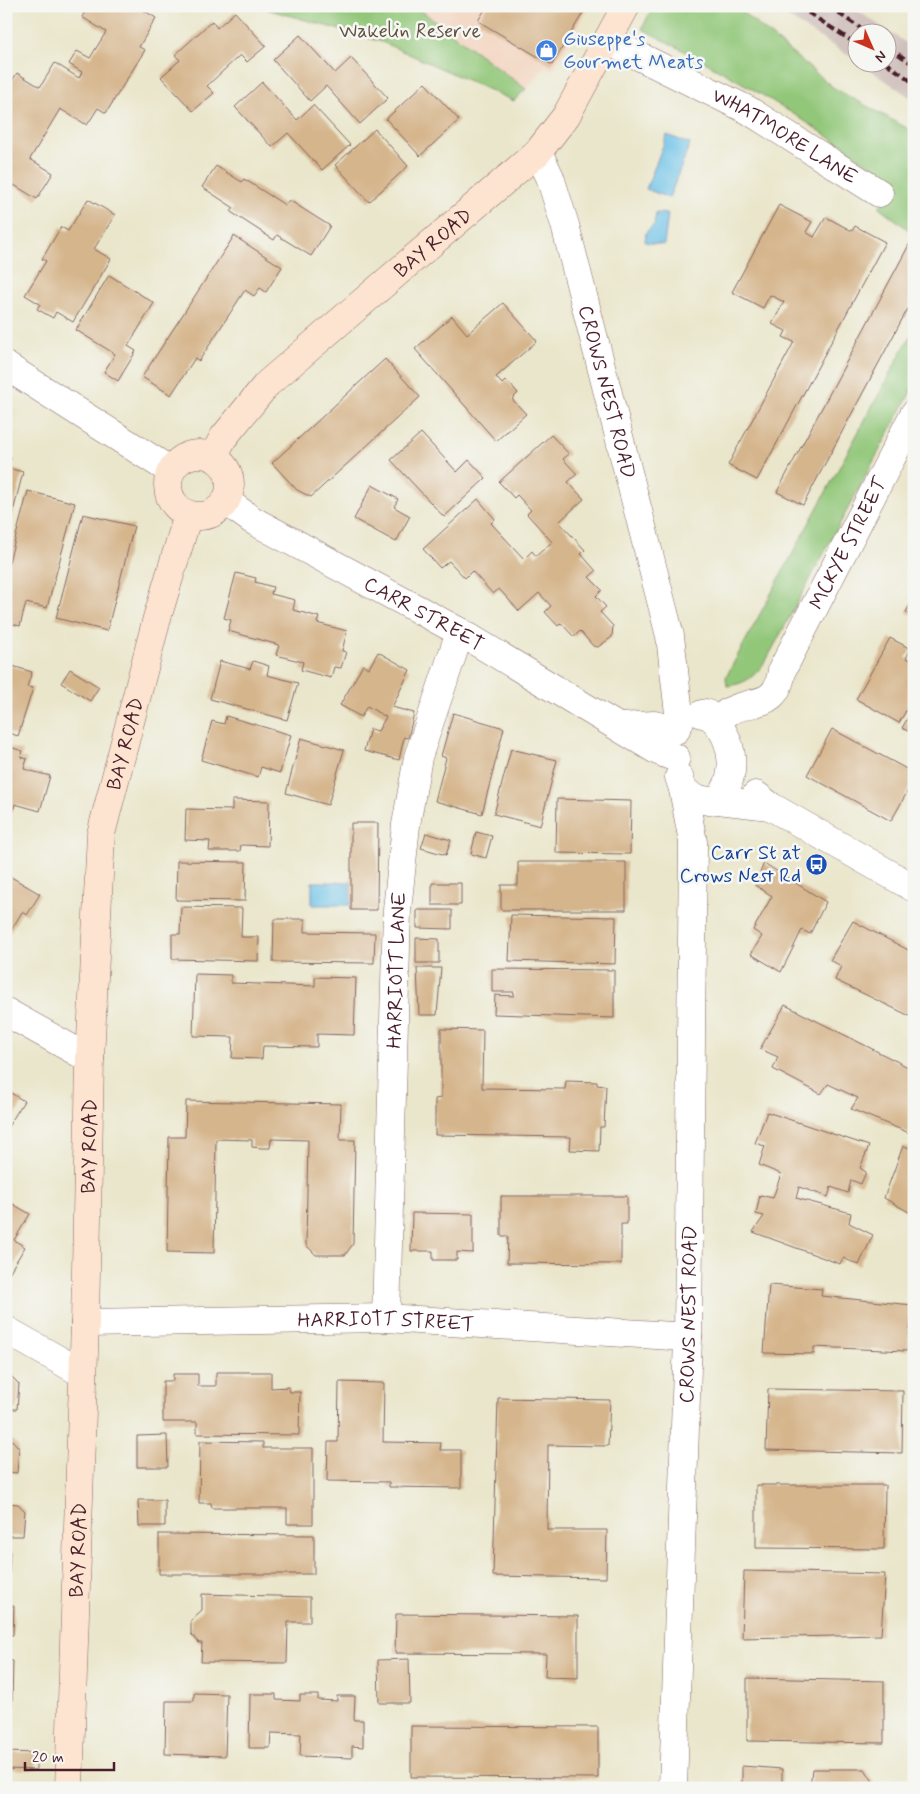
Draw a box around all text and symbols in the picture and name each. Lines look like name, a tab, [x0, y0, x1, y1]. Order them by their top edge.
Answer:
park label: Wakelin Reserve	[339, 18, 481, 45]
north arrow	[848, 22, 898, 72]
place label: Giuseppe's Gourmet Meats	[563, 26, 703, 76]
shop icon: Giuseppe's Gourmet Meats	[535, 38, 559, 62]
text: N	[871, 47, 890, 66]
street label: WHATMORE LANE	[707, 82, 863, 191]
street label: BAY ROAD	[389, 202, 478, 285]
street label: CROWS NEST ROAD	[571, 302, 641, 482]
street label: MCKYE STREET	[804, 472, 895, 614]
street label: CARR STREET	[359, 571, 489, 658]
street label: BAY ROAD	[101, 695, 151, 793]
place label: Carr St at Crows Nest Rd	[679, 840, 801, 890]
bus stop icon: Carr St at Crows Nest Rd	[805, 852, 829, 876]
street label: HARRIOTT LANE	[381, 891, 414, 1049]
street label: BAY ROAD	[75, 1099, 104, 1194]
street label: CROWS NEST ROAD	[674, 1225, 704, 1404]
street label: HARRIOTT STREET	[297, 1306, 475, 1339]
street label: BAY ROAD	[64, 1502, 94, 1598]
scale bar	[25, 1739, 114, 1771]
text: 20 m	[32, 1748, 64, 1768]

